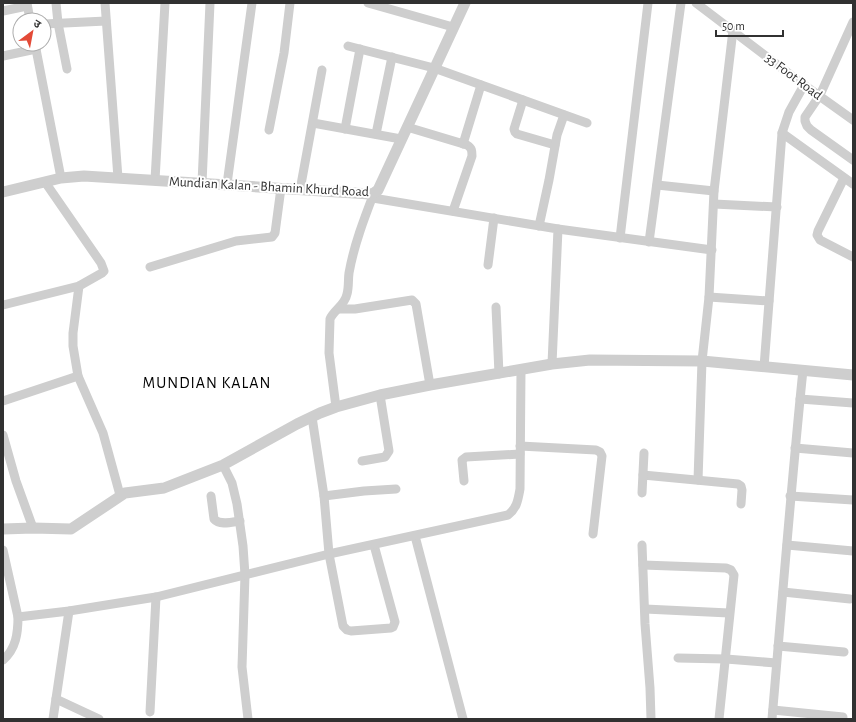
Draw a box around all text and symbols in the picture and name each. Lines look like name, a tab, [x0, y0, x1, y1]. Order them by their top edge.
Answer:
north arrow	[12, 12, 52, 52]
scale bar	[716, 12, 783, 38]
text: उ	[31, 18, 43, 31]
text: 50 m	[722, 20, 745, 32]
street label: 33 Foot Road	[762, 51, 825, 103]
street label: Mundian Kalan - Bhamin Khurd Road	[168, 175, 369, 199]
district label: MUNDIAN KALAN	[143, 375, 271, 391]

